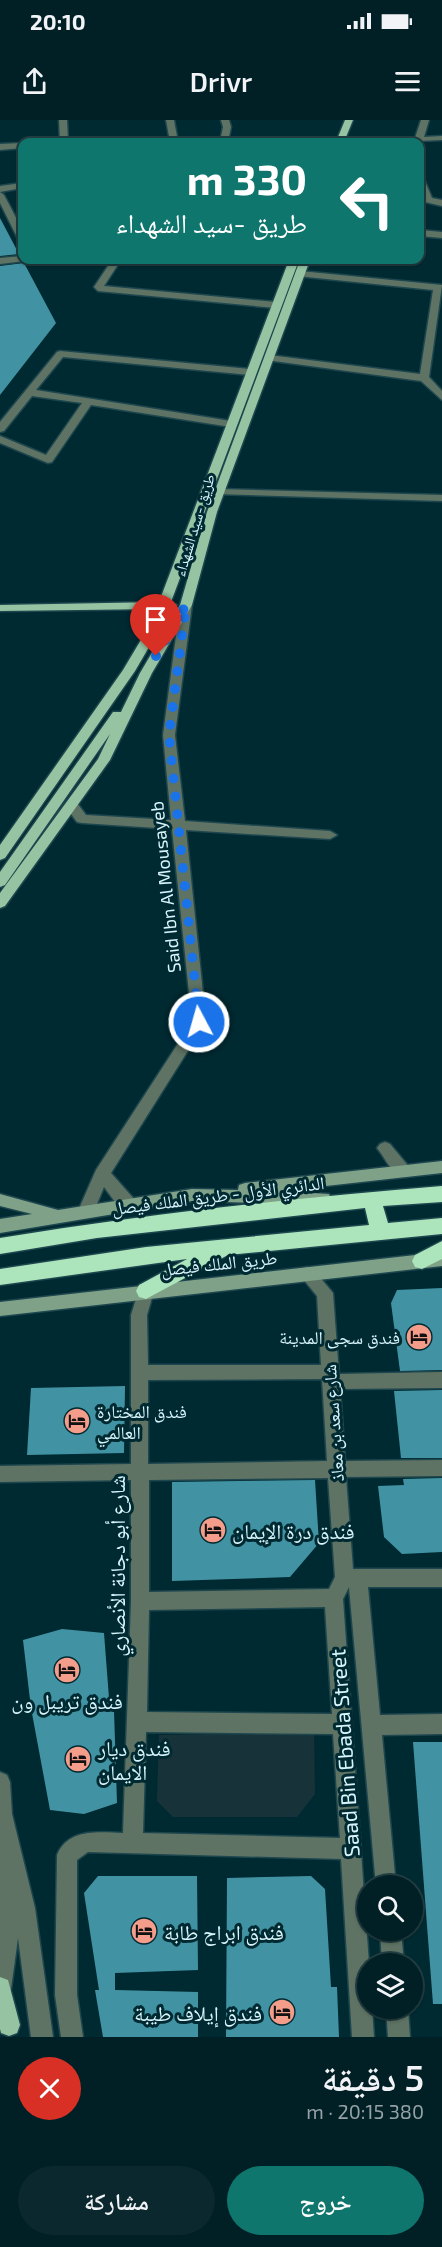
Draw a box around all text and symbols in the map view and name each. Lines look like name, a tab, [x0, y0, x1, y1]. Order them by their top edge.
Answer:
text: 20:10	[30, 8, 86, 34]
icon: share	[18, 65, 51, 98]
text: Drivr	[190, 65, 252, 97]
icon: menu	[391, 65, 424, 98]
text: 330 m	[187, 153, 307, 203]
icon: left	[328, 162, 406, 240]
text: طريق -سيد الشهداء	[116, 206, 307, 238]
street label: طريق -سيد الشهداء	[170, 472, 220, 579]
pin	[130, 594, 181, 656]
icon: arrive	[139, 603, 172, 636]
street label: Said Ibn Al Mousayeb	[145, 800, 185, 974]
position arrow	[167, 990, 231, 1054]
street label: الدائري الأول - طريق الملك فيصل	[110, 1171, 326, 1223]
street label: طريق الملك فيصل	[160, 1246, 278, 1281]
hotel icon: فندق سجى المدينة	[404, 1322, 434, 1352]
place label: فندق سجى المدينة	[279, 1326, 400, 1349]
street label: شارع سعد بن معاذ	[318, 1364, 349, 1482]
place label: فندق المختارة العالمي	[97, 1400, 187, 1448]
hotel icon: فندق المختارة العالمي	[62, 1406, 92, 1436]
street label: شارع أبو دجانة الأنصاري	[104, 1475, 134, 1657]
hotel icon: فندق درة الإيمان	[198, 1515, 228, 1545]
place label: فندق درة الإيمان	[232, 1518, 355, 1545]
street label: Saad Bin Ebada Street	[324, 1648, 364, 1858]
hotel icon: فندق تريبل ون	[52, 1655, 82, 1685]
place label: فندق تريبل ون	[11, 1688, 123, 1715]
place label: فندق ديار الايمان	[97, 1735, 171, 1785]
hotel icon: فندق ديار الايمان	[63, 1744, 93, 1774]
map controls	[357, 1875, 423, 2019]
button: search	[357, 1875, 423, 1941]
hotel icon: فندق ابراج طابة	[129, 1916, 159, 1946]
place label: فندق ابراج طابة	[164, 1919, 284, 1946]
button: layers	[357, 1953, 423, 2019]
hotel icon: فندق إيلاف طيبة	[267, 1997, 297, 2027]
place label: فندق إيلاف طيبة	[134, 2000, 262, 2028]
text: 5 دقيقة	[322, 2055, 424, 2098]
button: close	[18, 2057, 81, 2120]
text: 380 m · 20:15	[306, 2099, 424, 2123]
button: مشاركة	[18, 2166, 215, 2235]
button: خروج	[227, 2166, 424, 2235]

